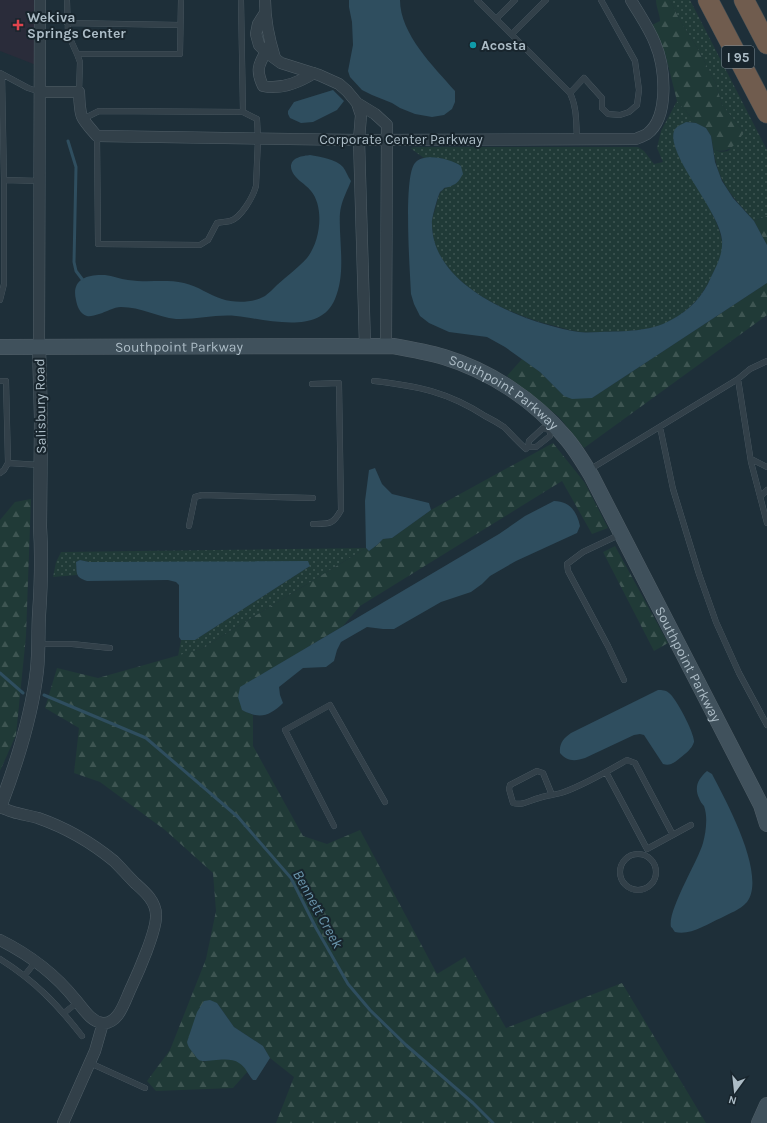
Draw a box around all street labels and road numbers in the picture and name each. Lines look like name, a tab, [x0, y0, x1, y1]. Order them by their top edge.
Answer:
road number: I 95	[722, 46, 754, 68]
street label: Corporate Center Parkway	[319, 131, 483, 148]
street label: Southpoint Parkway	[115, 338, 244, 356]
street label: Southpoint Parkway	[446, 351, 562, 434]
street label: Salisbury Road	[31, 358, 50, 454]
street label: Southpoint Parkway	[651, 603, 725, 726]

